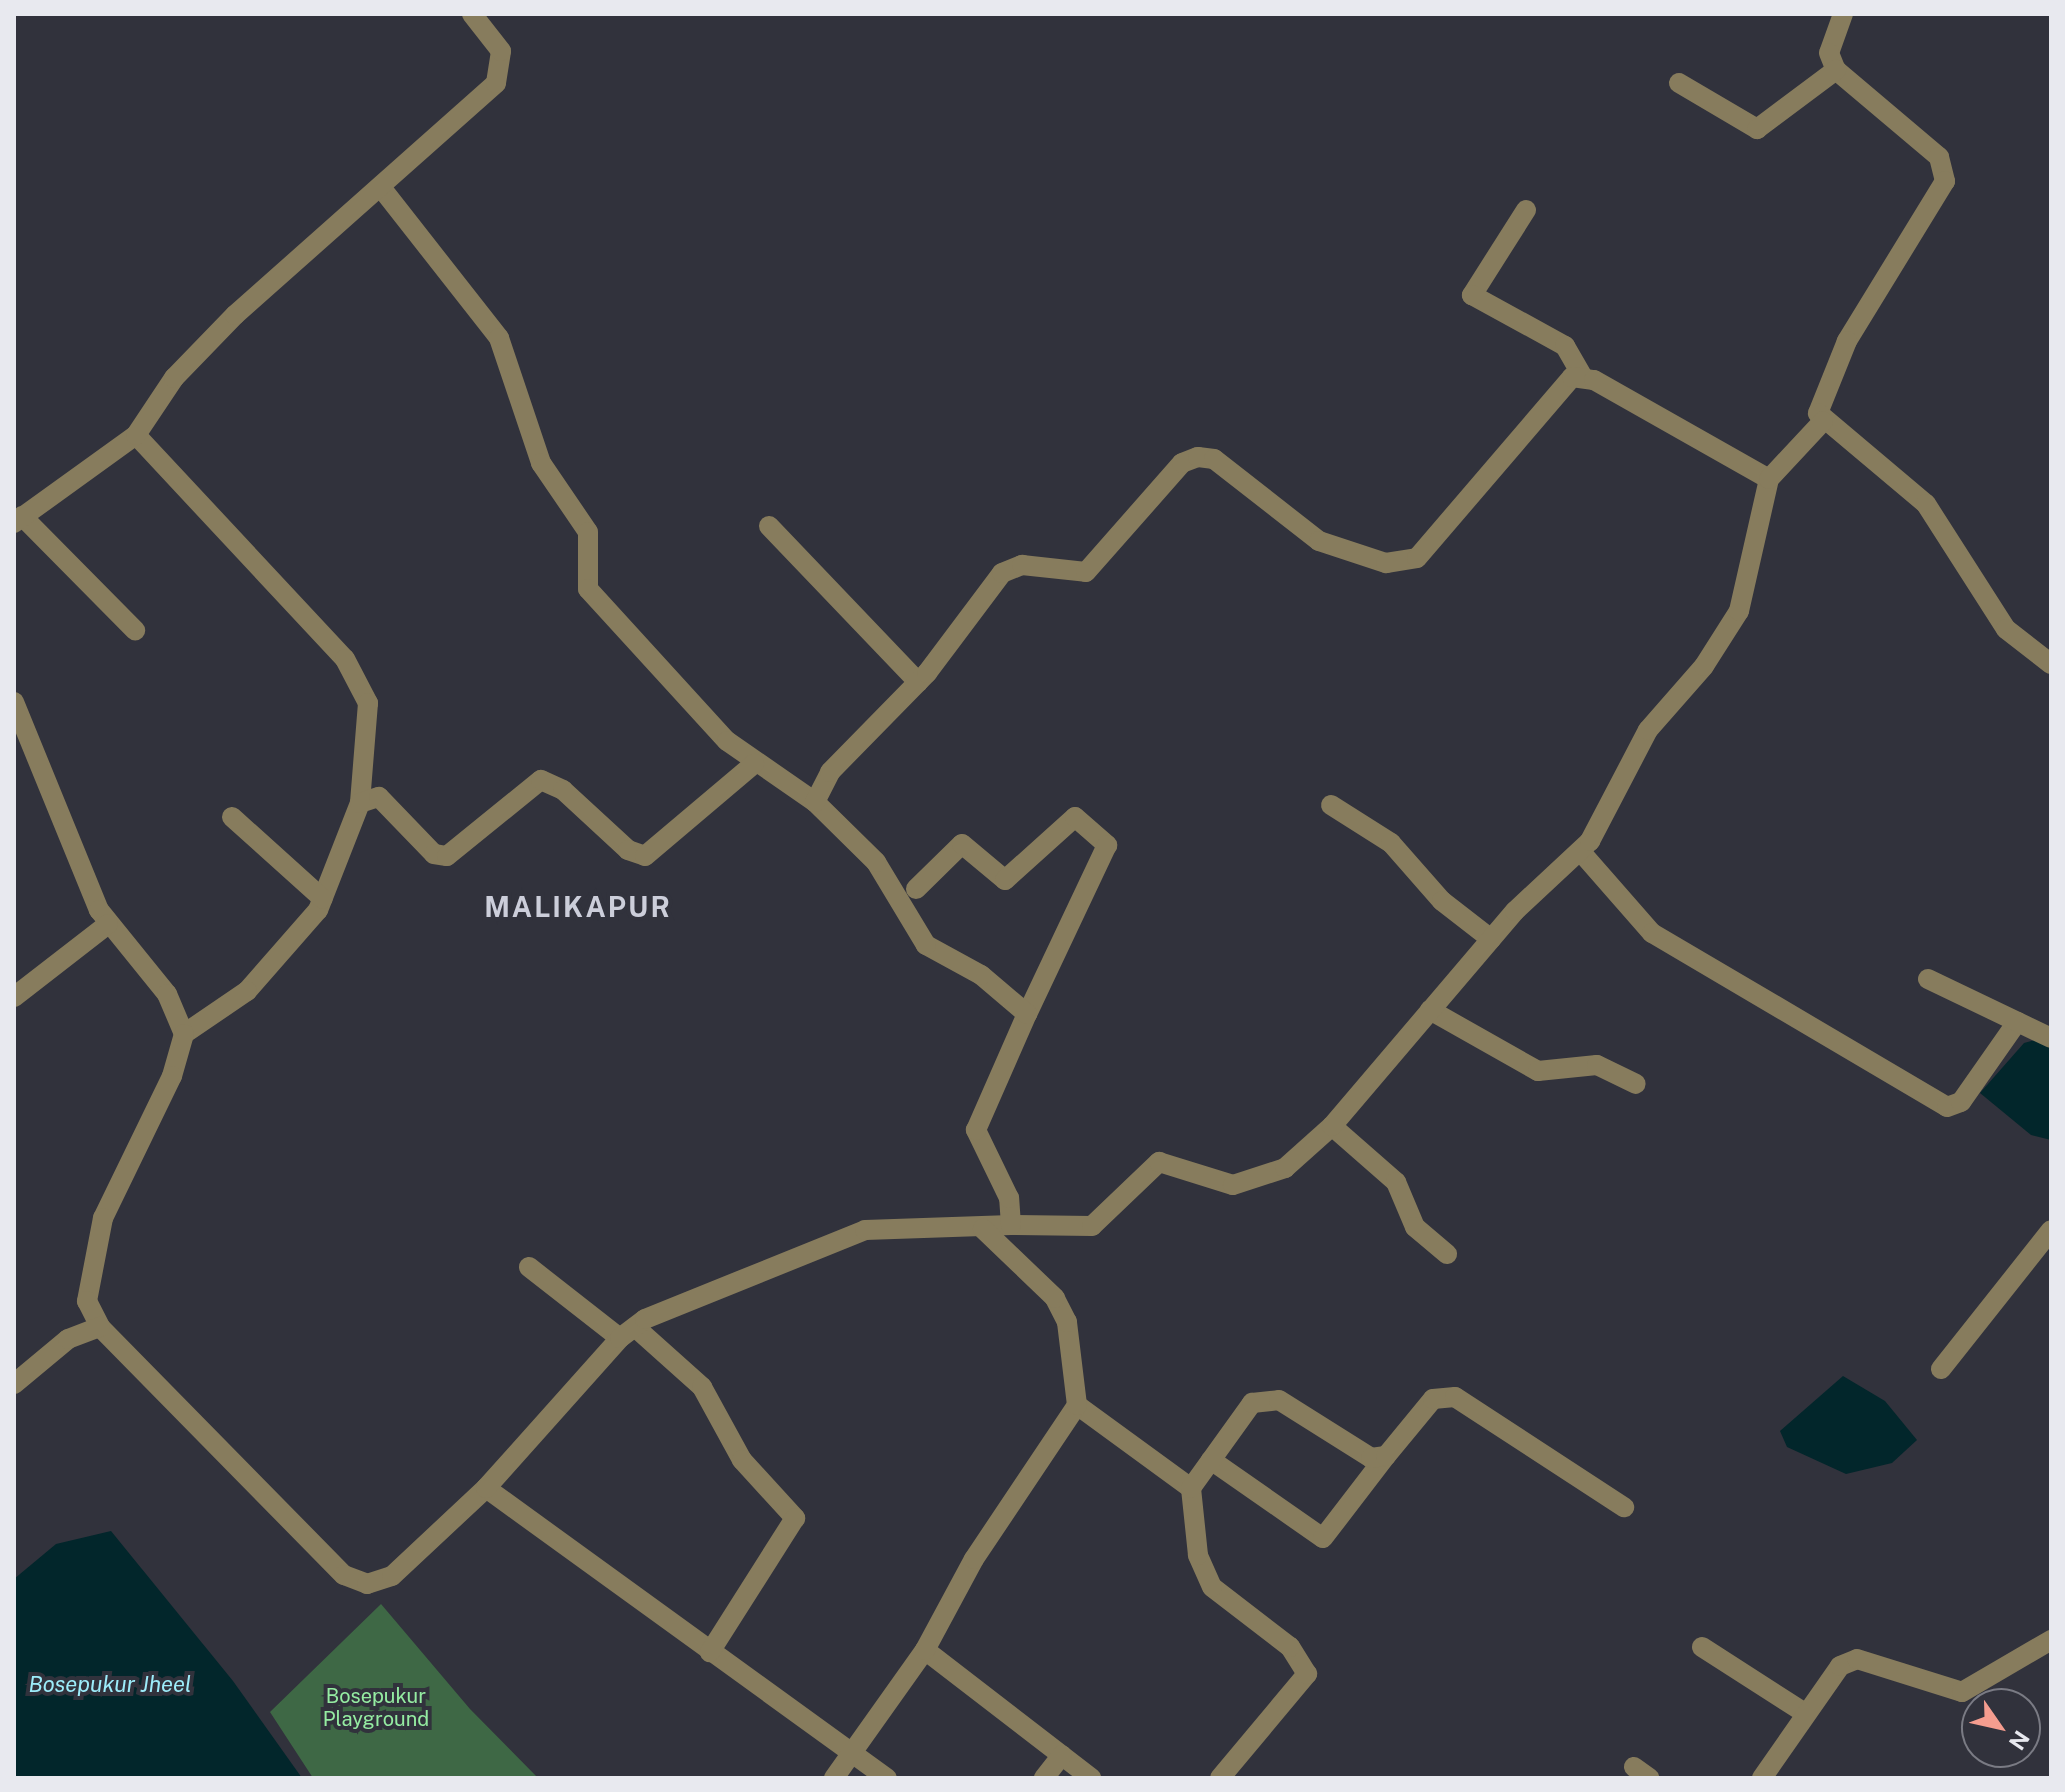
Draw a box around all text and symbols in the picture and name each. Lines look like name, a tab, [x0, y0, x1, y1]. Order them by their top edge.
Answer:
district label: MALIKAPUR	[484, 890, 672, 924]
water label: Bosepukur Jheel	[28, 1672, 192, 1698]
park label: Bosepukur Playground	[323, 1685, 429, 1732]
north arrow	[1961, 1688, 2041, 1768]
text: N	[2004, 1726, 2035, 1755]

